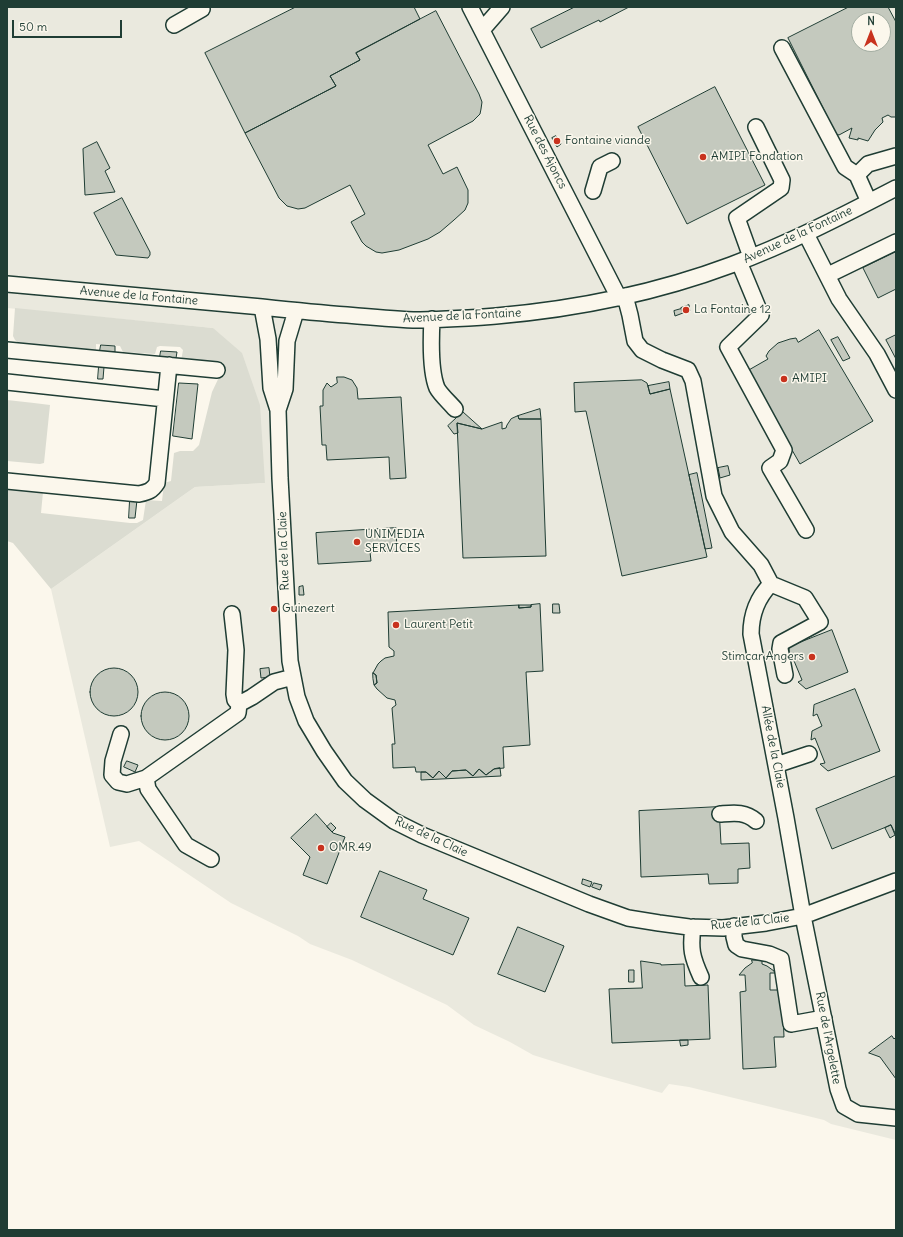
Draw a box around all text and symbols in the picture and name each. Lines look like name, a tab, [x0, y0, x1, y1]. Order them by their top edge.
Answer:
scale bar	[14, 12, 124, 38]
north arrow	[851, 12, 891, 52]
text: N	[867, 14, 875, 28]
text: 50 m	[19, 19, 47, 34]
street label: Rue des Ajoncs	[520, 113, 570, 191]
place label: Fontaine viande	[565, 134, 650, 148]
marker: Fontaine viande	[552, 136, 562, 146]
place label: AMIPI Fondation	[711, 150, 803, 164]
marker: AMIPI Fondation	[698, 152, 708, 162]
street label: Avenue de la Fontaine	[741, 203, 855, 267]
street label: Avenue de la Fontaine	[79, 284, 199, 308]
place label: La Fontaine 12	[694, 303, 771, 317]
marker: La Fontaine 12	[681, 305, 691, 315]
street label: Avenue de la Fontaine	[402, 306, 522, 326]
place label: AMIPI	[792, 372, 827, 386]
marker: AMIPI	[779, 374, 789, 384]
street label: Rue de la Claie	[275, 511, 293, 591]
place label: UNIMEDIA SERVICES	[365, 528, 425, 556]
marker: UNIMEDIA SERVICES	[352, 537, 362, 547]
place label: Guinezert	[282, 602, 335, 616]
marker: Guinezert	[269, 604, 279, 614]
place label: Laurent Petit	[404, 618, 473, 632]
marker: Laurent Petit	[391, 620, 401, 630]
place label: Stimcar Angers	[721, 650, 804, 664]
marker: Stimcar Angers	[807, 652, 817, 662]
street label: Allée de la Claie	[758, 704, 788, 790]
street label: Rue de la Claie	[392, 814, 470, 860]
place label: OMR.49	[329, 841, 372, 855]
marker: OMR.49	[316, 843, 326, 853]
street label: Rue de la Claie	[710, 911, 790, 933]
street label: Rue de l'Argelette	[812, 991, 844, 1085]

